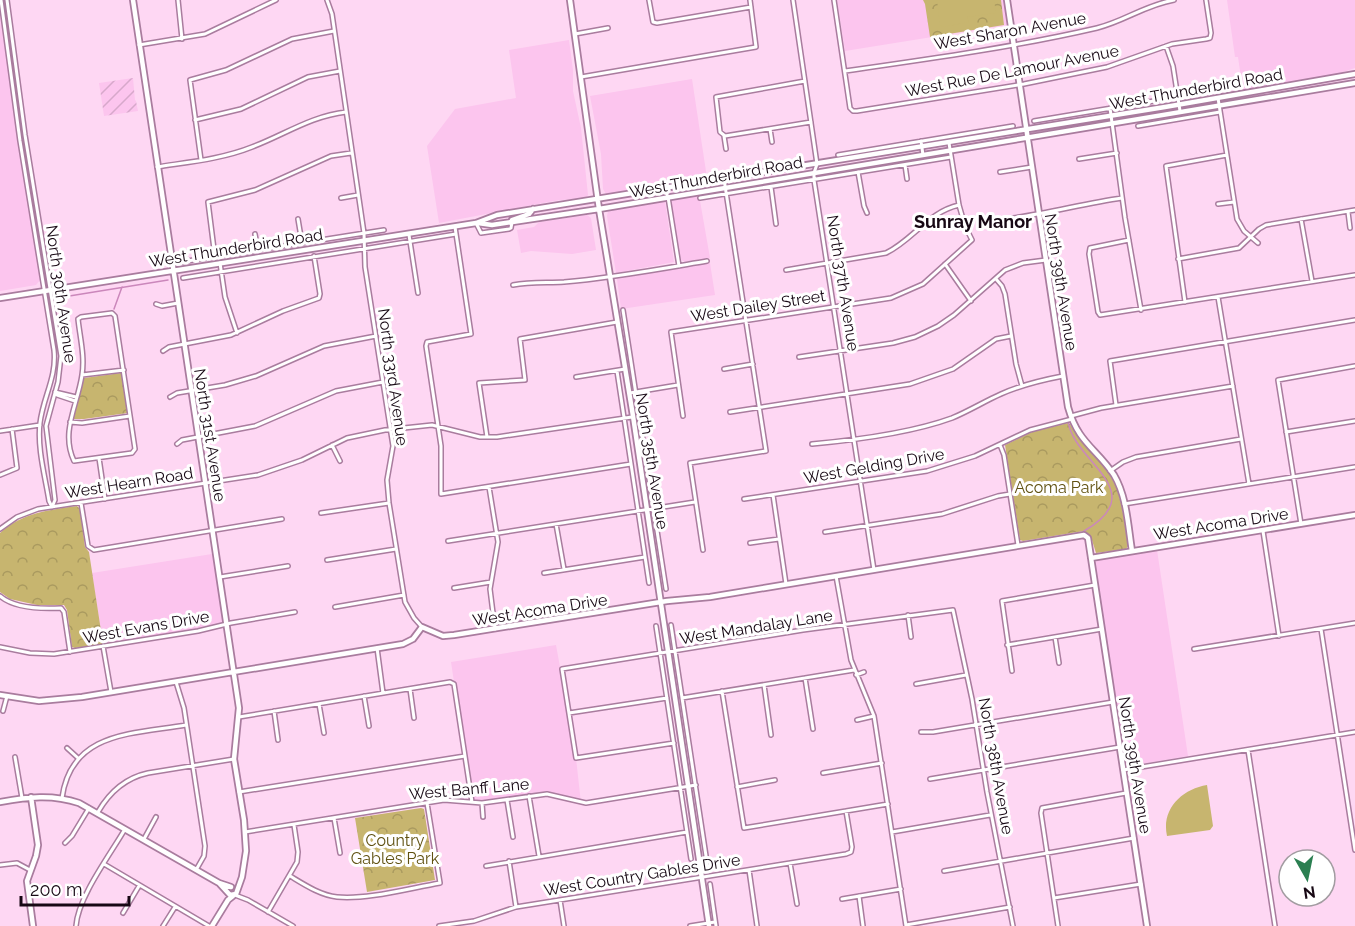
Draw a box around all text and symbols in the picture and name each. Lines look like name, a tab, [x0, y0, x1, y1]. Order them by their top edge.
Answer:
street label: West Sharon Avenue	[933, 8, 1087, 54]
street label: West Rue De Lamour Avenue	[904, 41, 1120, 101]
street label: West Thunderbird Road	[1108, 64, 1284, 114]
street label: West Thunderbird Road	[628, 152, 804, 202]
district label: Sunray Manor	[914, 211, 1032, 232]
street label: North 39th Avenue	[1041, 212, 1081, 352]
street label: North 37th Avenue	[823, 214, 863, 352]
street label: North 30th Avenue	[42, 224, 80, 364]
street label: West Thunderbird Road	[148, 225, 324, 271]
street label: West Dailey Street	[689, 286, 827, 326]
street label: North 33rd Avenue	[374, 307, 412, 447]
street label: North 31st Avenue	[190, 367, 230, 503]
street label: North 35th Avenue	[632, 391, 672, 531]
street label: West Gelding Drive	[802, 444, 946, 488]
street label: West Hearn Road	[64, 463, 194, 503]
park label: Acoma Park	[1015, 478, 1104, 497]
street label: West Acoma Drive	[1152, 504, 1290, 544]
street label: West Acoma Drive	[471, 590, 609, 630]
street label: West Mandalay Lane	[678, 606, 834, 648]
street label: West Evans Drive	[81, 607, 211, 647]
street label: North 39th Avenue	[1115, 695, 1155, 835]
street label: North 38th Avenue	[975, 696, 1017, 836]
street label: West Banff Lane	[408, 774, 530, 804]
park label: Country Gables Park	[351, 831, 440, 868]
north arrow	[1277, 848, 1337, 908]
street label: West Country Gables Drive	[542, 850, 742, 900]
scale bar	[21, 869, 129, 907]
text: 200 m	[30, 879, 83, 900]
text: N	[1302, 882, 1317, 903]

